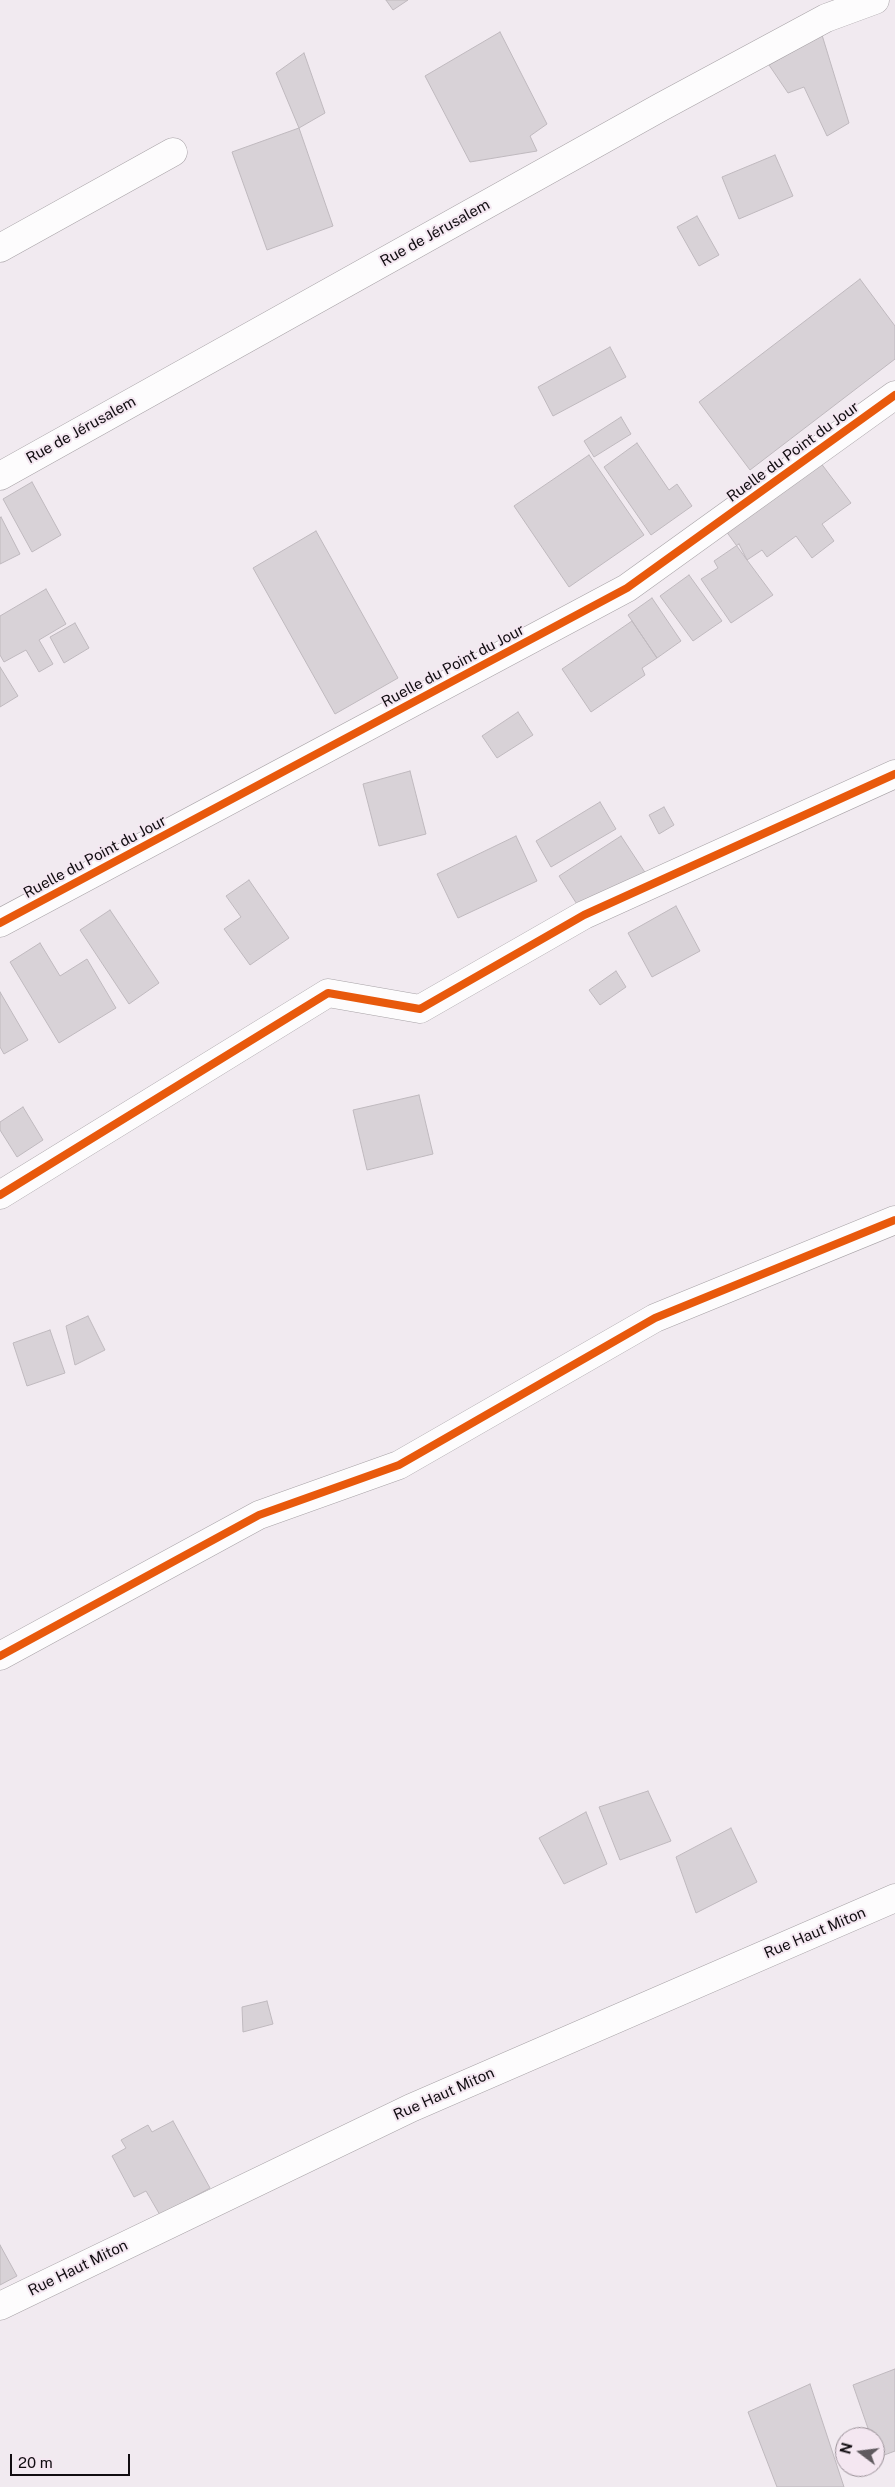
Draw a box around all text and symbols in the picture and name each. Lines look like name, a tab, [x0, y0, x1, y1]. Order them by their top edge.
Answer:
street label: Rue de Jérusalem	[377, 195, 493, 271]
street label: Rue de Jérusalem	[23, 392, 139, 468]
street label: Ruelle du Point du Jour	[723, 398, 863, 506]
street label: Ruelle du Point du Jour	[379, 621, 527, 711]
street label: Ruelle du Point du Jour	[21, 812, 169, 902]
street label: Rue Haut Miton	[762, 1904, 868, 1962]
street label: Rue Haut Miton	[391, 2064, 497, 2124]
street label: Rue Haut Miton	[25, 2236, 131, 2300]
north arrow	[835, 2427, 885, 2477]
text: N	[837, 2441, 856, 2456]
scale bar	[12, 2444, 132, 2476]
text: 20 m	[18, 2454, 53, 2471]

